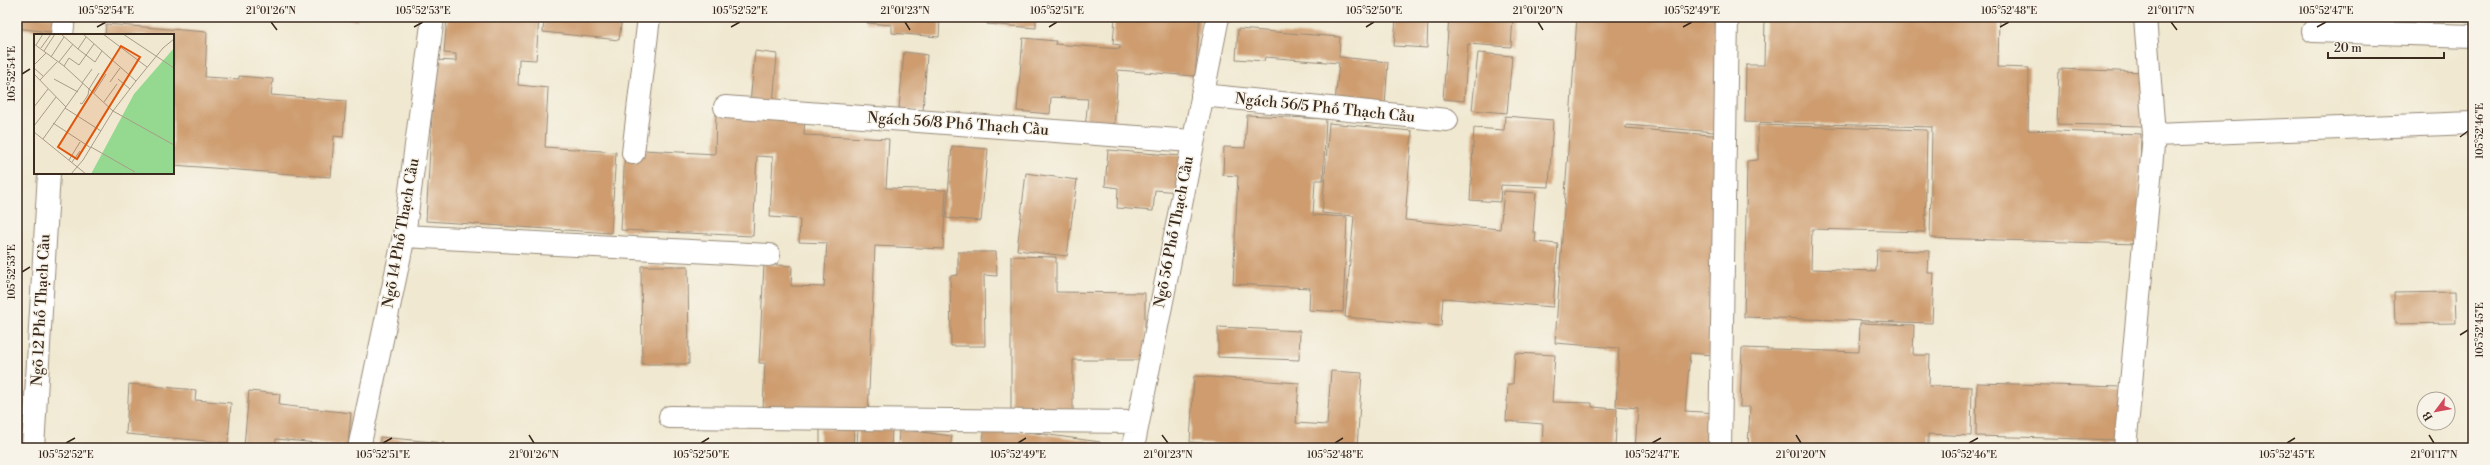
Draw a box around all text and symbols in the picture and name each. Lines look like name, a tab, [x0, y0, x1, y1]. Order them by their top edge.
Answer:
text: 105°52'54"E	[78, 5, 134, 17]
text: 21°01'26"N	[246, 5, 296, 17]
text: 105°52'53"E	[395, 5, 451, 17]
text: 105°52'52"E	[712, 5, 768, 17]
text: 21°01'23"N	[880, 5, 930, 17]
text: 105°52'51"E	[1030, 5, 1084, 17]
text: 105°52'50"E	[1346, 5, 1402, 17]
text: 21°01'20"N	[1513, 5, 1564, 17]
text: 105°52'49"E	[1664, 5, 1720, 17]
text: 105°52'48"E	[1981, 5, 2037, 17]
text: 21°01'17"N	[2148, 5, 2195, 17]
text: 105°52'47"E	[2299, 5, 2353, 17]
inset map	[34, 34, 174, 174]
scale bar	[2328, 34, 2444, 60]
text: 20 m	[2334, 41, 2362, 56]
text: 105°52'54"E	[6, 46, 18, 102]
street label: Ngách 56/5 Phố Thạch Cầu	[1234, 89, 1416, 127]
text: 105°52'46"E	[2474, 103, 2486, 159]
street label: Ngách 56/8 Phố Thạch Cầu	[867, 108, 1050, 140]
street label: Ngõ 56 Phố Thạch Cầu	[1150, 154, 1198, 310]
street label: Ngõ 14 Phố Thạch Cầu	[378, 156, 424, 309]
street label: Ngõ 12 Phố Thạch Cầu	[28, 233, 54, 387]
text: 105°52'53"E	[6, 244, 18, 300]
text: 105°52'45"E	[2474, 302, 2486, 358]
north arrow	[2416, 391, 2456, 431]
text: B	[2420, 409, 2436, 423]
text: 105°52'52"E	[38, 449, 94, 461]
text: 105°52'51"E	[356, 449, 410, 461]
text: 21°01'26"N	[509, 449, 559, 461]
text: 105°52'50"E	[673, 449, 729, 461]
text: 105°52'49"E	[990, 449, 1046, 461]
text: 21°01'23"N	[1143, 449, 1193, 461]
text: 105°52'48"E	[1307, 449, 1363, 461]
text: 105°52'47"E	[1625, 449, 1679, 461]
text: 21°01'20"N	[1776, 449, 1827, 461]
text: 105°52'46"E	[1941, 449, 1997, 461]
text: 105°52'45"E	[2259, 449, 2315, 461]
text: 21°01'17"N	[2411, 449, 2458, 461]

